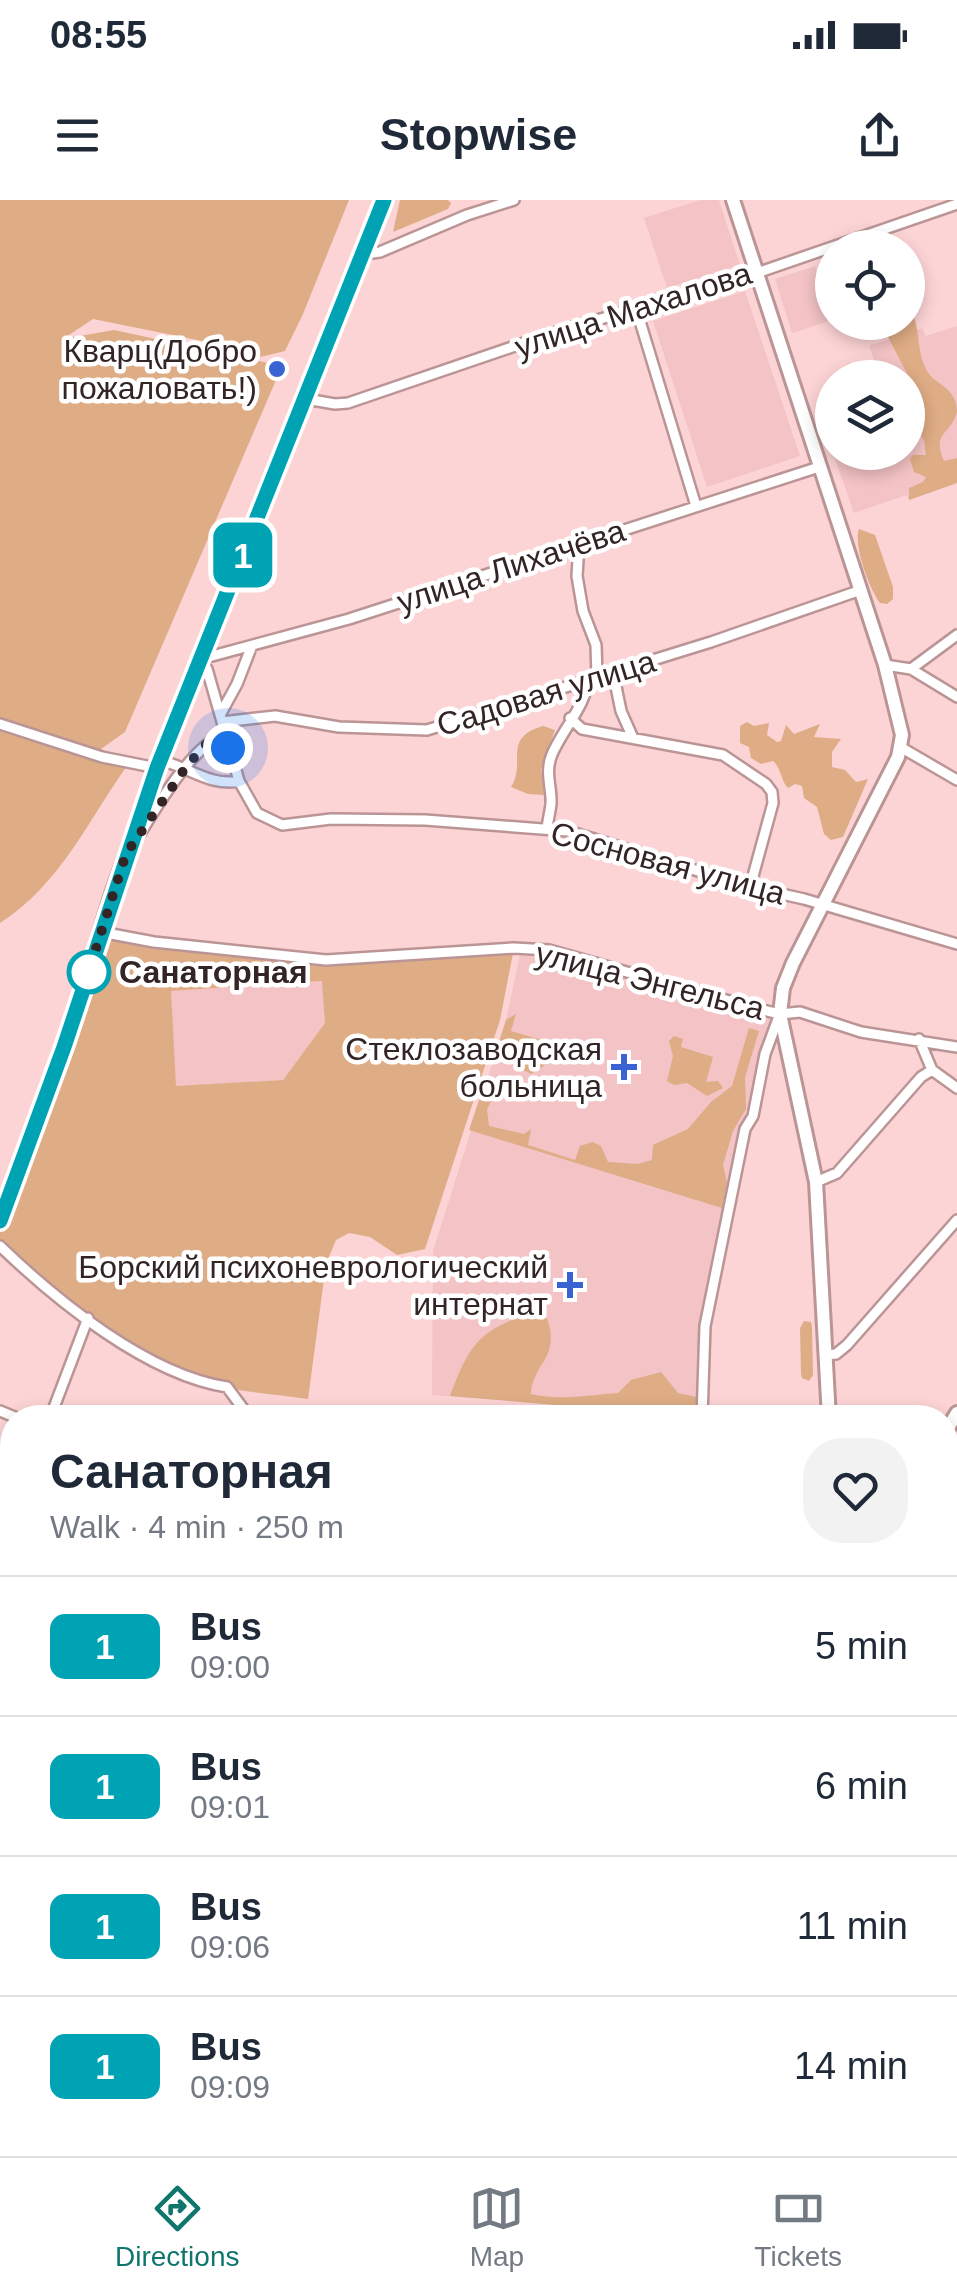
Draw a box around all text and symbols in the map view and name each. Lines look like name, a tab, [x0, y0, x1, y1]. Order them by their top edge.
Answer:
text: 08:55	[50, 14, 147, 56]
icon: menu	[50, 108, 105, 163]
icon: share	[852, 108, 907, 163]
text: Stopwise	[380, 109, 577, 160]
map controls	[815, 230, 925, 470]
button: locate	[815, 230, 925, 340]
street label: улица Махалова	[510, 255, 756, 365]
place label: Кварц(Добро пожаловать!)	[62, 333, 257, 406]
marker: Кварц(Добро пожаловать!)	[266, 358, 288, 380]
button: layers	[815, 360, 925, 470]
street label: улица Лихачёва	[393, 512, 630, 620]
line badge: 1	[210, 522, 276, 588]
text: 1	[233, 536, 253, 575]
street label: Садовая улица	[433, 643, 660, 743]
your location	[203, 723, 253, 773]
street label: Сосновая улица	[547, 814, 789, 912]
street label: улица Энгельса	[532, 935, 768, 1027]
marker: Санаторная	[68, 951, 110, 993]
place label: Санаторная	[119, 954, 308, 990]
place label: Стеклозаводская больница	[345, 1031, 602, 1104]
marker: Стеклозаводская больница	[611, 1054, 637, 1080]
place label: Борский психоневрологический интернат	[78, 1249, 548, 1322]
marker: Борский психоневрологический интернат	[557, 1272, 583, 1298]
button: heart	[803, 1438, 908, 1543]
text: Санаторная	[50, 1445, 333, 1498]
text: Walk · 4 min · 250 m	[50, 1509, 344, 1545]
text: Bus	[190, 1606, 262, 1648]
text: 5 min	[815, 1625, 908, 1667]
text: 1	[95, 1627, 115, 1666]
text: 09:00	[190, 1649, 270, 1685]
text: Bus	[190, 1746, 262, 1788]
text: 6 min	[815, 1765, 908, 1807]
text: 1	[95, 1767, 115, 1806]
text: 09:01	[190, 1789, 270, 1825]
text: Bus	[190, 1886, 262, 1928]
text: 11 min	[797, 1905, 908, 1947]
text: 1	[95, 1907, 115, 1946]
text: 09:06	[190, 1929, 270, 1965]
text: Bus	[190, 2026, 262, 2068]
text: 14 min	[794, 2045, 908, 2087]
text: 1	[95, 2047, 115, 2086]
text: 09:09	[190, 2069, 270, 2105]
tab: Directions	[115, 2181, 239, 2273]
tab: Map	[469, 2181, 524, 2273]
tab: Tickets	[754, 2181, 842, 2273]

